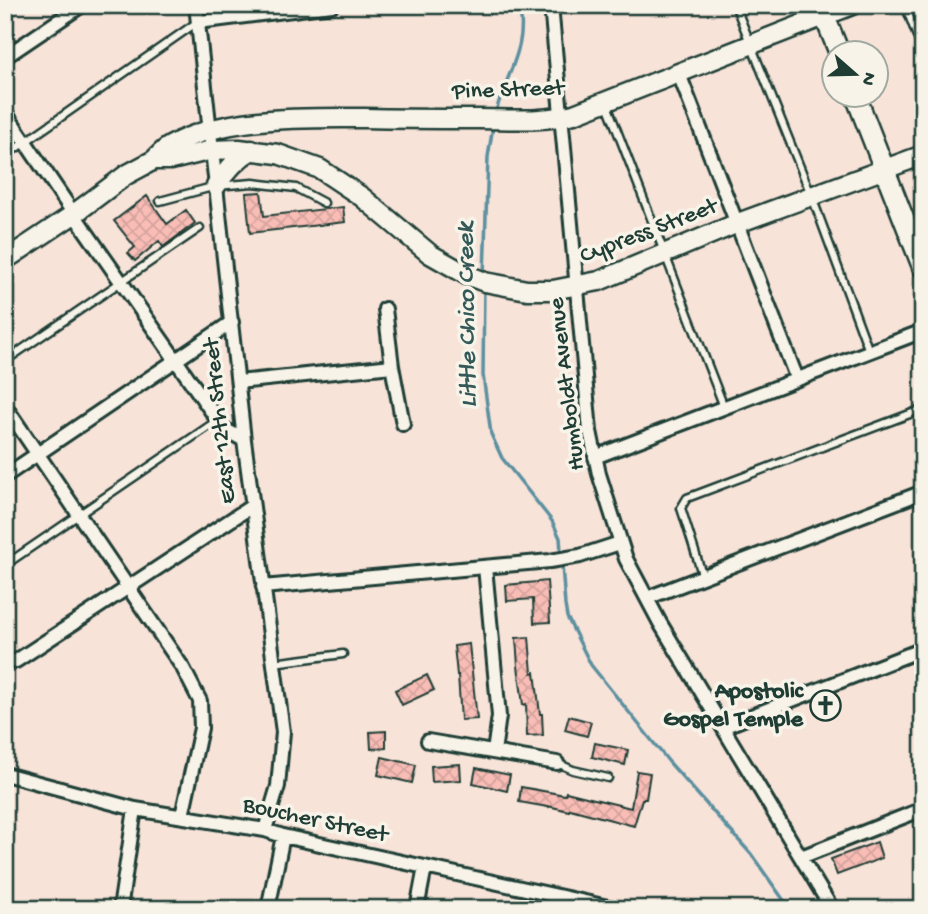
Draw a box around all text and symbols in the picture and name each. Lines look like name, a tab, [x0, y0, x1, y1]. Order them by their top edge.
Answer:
north arrow	[820, 38, 890, 108]
text: N	[855, 69, 881, 88]
street label: Pine Street	[451, 74, 567, 107]
street label: Cypress Street	[576, 192, 724, 271]
water label: Little Chico Creek	[452, 220, 486, 408]
street label: Humboldt Avenue	[543, 295, 593, 472]
street label: East 12th Street	[198, 335, 244, 505]
place label: Apostolic Gospel Temple	[663, 678, 805, 735]
church icon: Apostolic Gospel Temple	[809, 689, 843, 723]
street label: Boucher Street	[239, 791, 392, 851]

